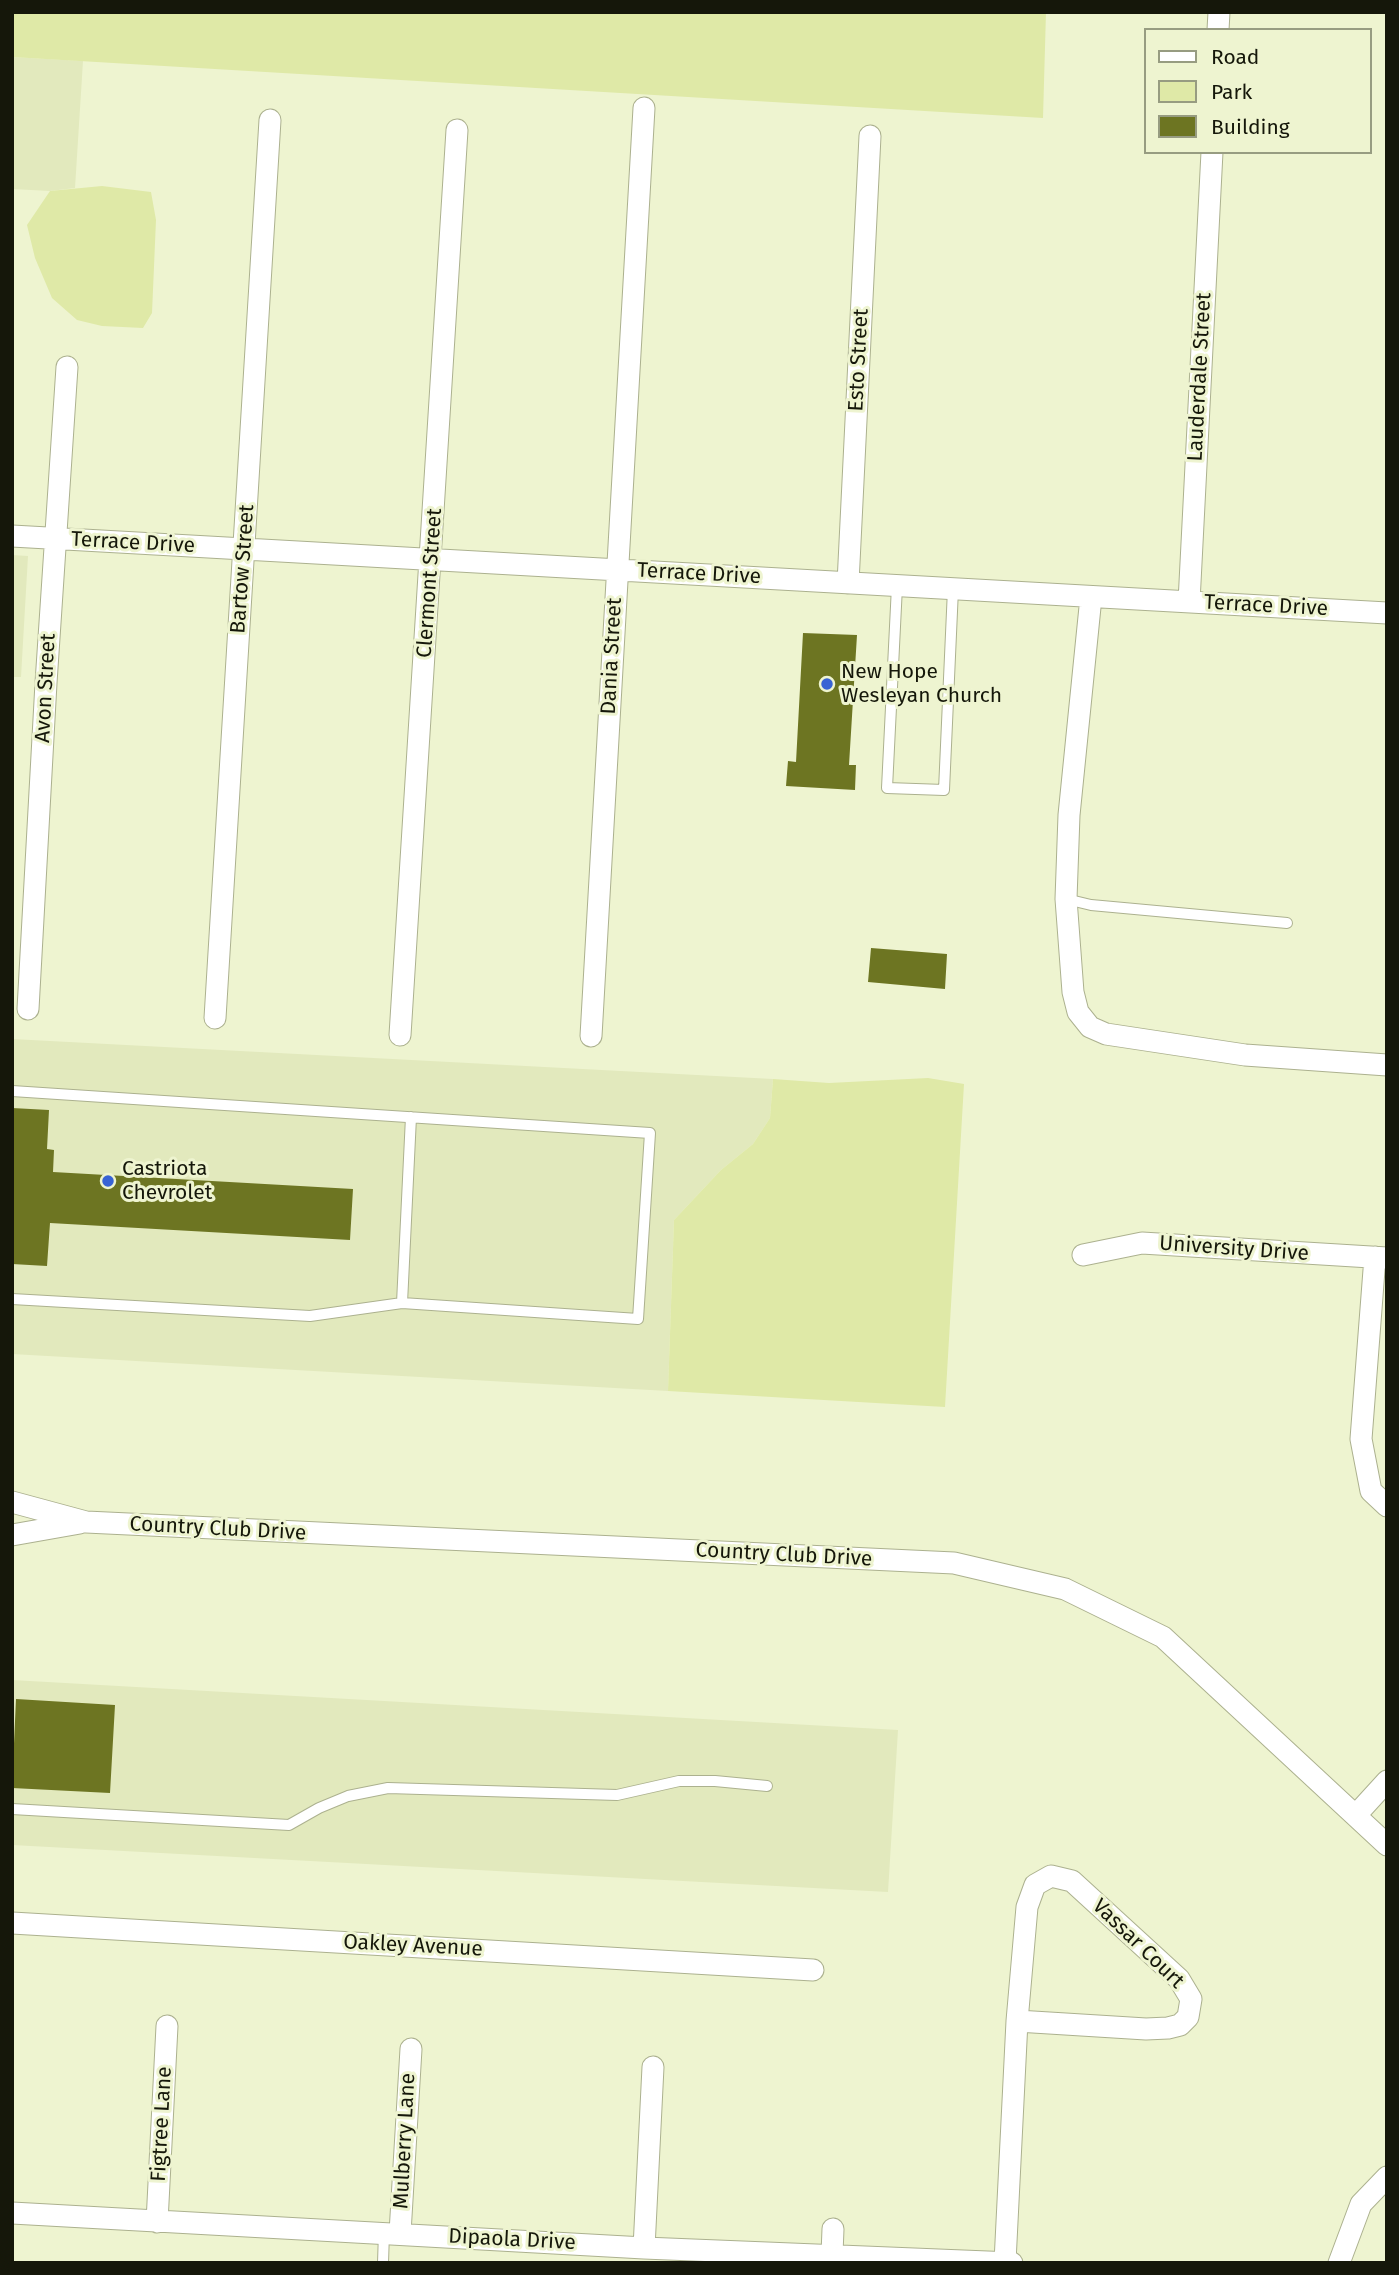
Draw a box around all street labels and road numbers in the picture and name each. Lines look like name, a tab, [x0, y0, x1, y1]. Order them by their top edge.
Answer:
street label: Lauderdale Street	[1183, 292, 1217, 462]
street label: Esto Street	[844, 308, 874, 412]
street label: Bartow Street	[226, 504, 260, 634]
street label: Clermont Street	[412, 507, 448, 659]
street label: Terrace Drive	[70, 527, 196, 559]
street label: Terrace Drive	[636, 558, 762, 590]
street label: Terrace Drive	[1203, 590, 1329, 622]
street label: Dania Street	[596, 597, 628, 715]
street label: Avon Street	[31, 633, 61, 743]
street label: University Drive	[1158, 1231, 1310, 1267]
street label: Country Club Drive	[129, 1512, 307, 1546]
street label: Country Club Drive	[695, 1538, 873, 1572]
street label: Vassar Court	[1087, 1894, 1189, 1994]
street label: Oakley Avenue	[343, 1930, 483, 1962]
street label: Figtree Lane	[146, 2066, 178, 2182]
street label: Mulberry Lane	[389, 2072, 421, 2210]
street label: Dipaola Drive	[448, 2224, 576, 2256]

